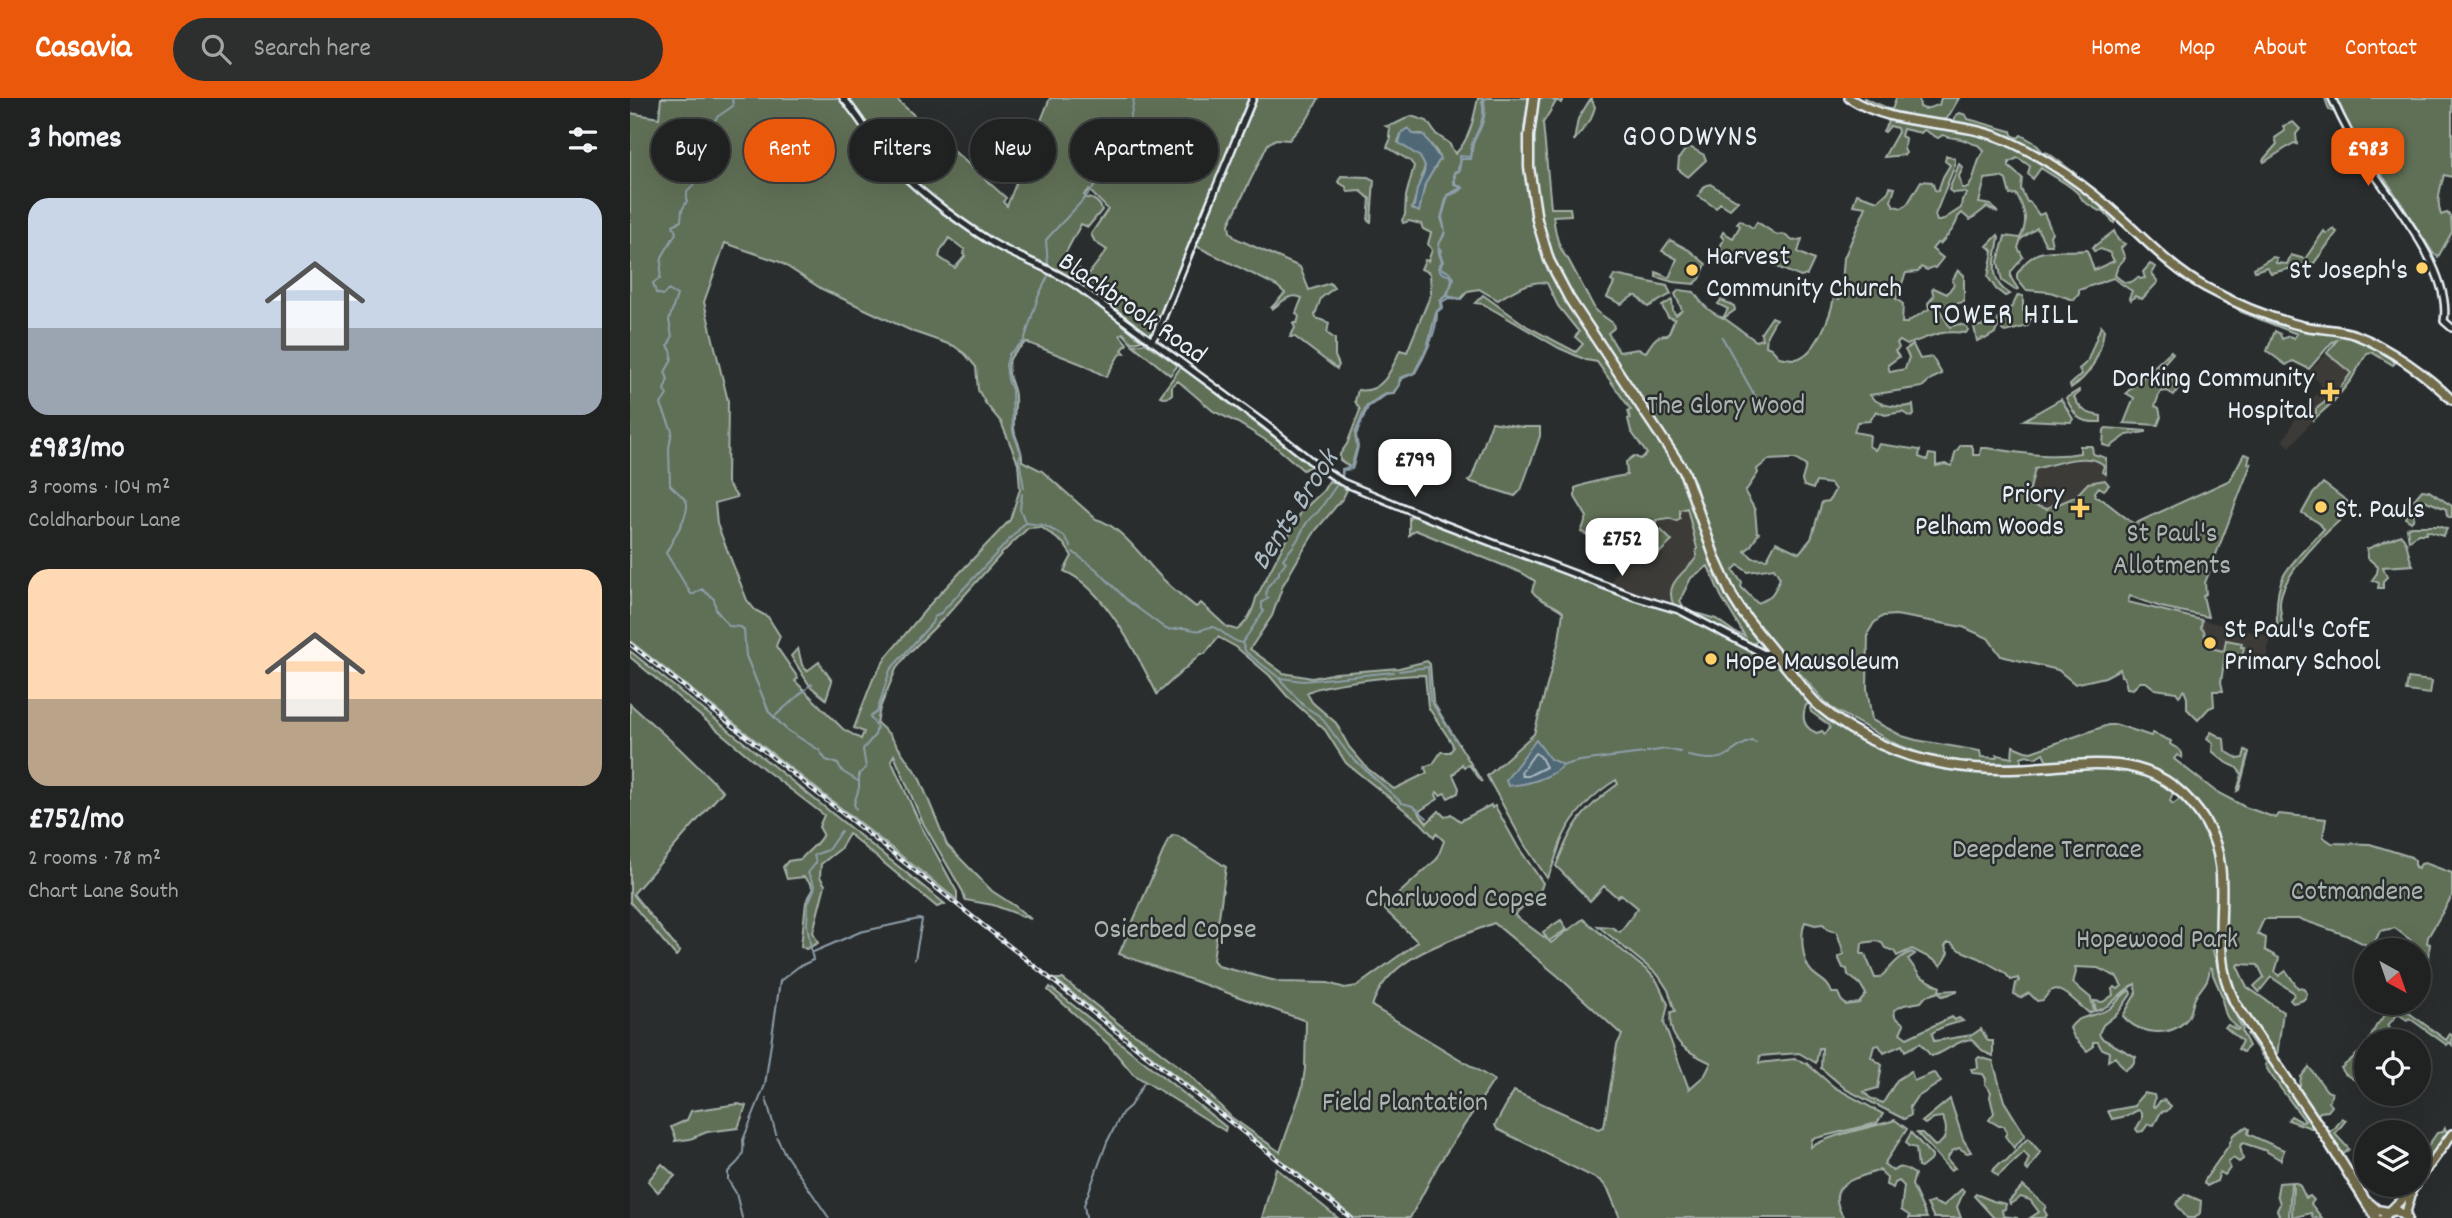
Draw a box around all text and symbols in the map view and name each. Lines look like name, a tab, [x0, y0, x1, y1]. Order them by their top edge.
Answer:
search box	[173, 18, 663, 81]
text: Casavia	[35, 26, 131, 73]
icon: search	[197, 30, 235, 68]
text: Search here	[253, 31, 371, 68]
text: Home	[2091, 32, 2141, 66]
text: Map	[2179, 32, 2215, 66]
text: About	[2253, 32, 2307, 66]
text: Contact	[2345, 32, 2417, 66]
district label: GOODWYNS	[1622, 118, 1760, 161]
text: 3 homes	[28, 119, 122, 162]
chip: Buy	[651, 119, 730, 182]
chip: Rent	[744, 119, 835, 182]
chip: Filters	[849, 119, 956, 182]
chip: New	[970, 119, 1056, 182]
chip: Apartment	[1070, 119, 1218, 182]
icon: filters	[564, 121, 602, 159]
pin: £983	[2327, 129, 2409, 188]
text: £983	[2347, 134, 2389, 167]
place label: Harvest Community Church	[1706, 239, 1902, 311]
icon: home	[252, 243, 378, 369]
street label: Blackbrook Road	[1049, 244, 1214, 376]
place label: St Joseph's	[2289, 253, 2408, 293]
marker: St Joseph's	[2414, 260, 2430, 276]
marker: Harvest Community Church	[1684, 262, 1700, 278]
district label: TOWER HILL	[1930, 296, 2080, 339]
place label: Dorking Community Hospital	[2112, 361, 2315, 433]
marker: Dorking Community Hospital	[2320, 382, 2340, 402]
park label: The Glory Wood	[1647, 388, 1805, 428]
text: £983/mo	[28, 429, 125, 472]
water label: Bents Brook	[1242, 440, 1353, 580]
pin: £799	[1374, 440, 1456, 499]
text: £799	[1394, 445, 1436, 478]
text: 3 rooms · 104 m²	[28, 472, 170, 505]
place label: Priory Pelham Woods	[1915, 477, 2065, 549]
place label: St. Pauls	[2335, 492, 2425, 532]
marker: Priory Pelham Woods	[2070, 498, 2090, 518]
marker: St. Pauls	[2313, 499, 2329, 515]
text: Coldharbour Lane	[28, 505, 181, 538]
park label: St Paul's Allotments	[2113, 516, 2231, 588]
pin: £752	[1581, 518, 1663, 578]
text: £752	[1601, 524, 1643, 557]
place label: St Paul's CofE Primary School	[2224, 612, 2381, 684]
icon: home	[252, 614, 378, 740]
marker: St Paul's CofE Primary School	[2202, 635, 2218, 651]
place label: Hope Mausoleum	[1725, 644, 1900, 684]
marker: Hope Mausoleum	[1703, 651, 1719, 667]
text: £752/mo	[28, 800, 124, 843]
park label: Deepdene Terrace	[1952, 832, 2142, 872]
text: 2 rooms · 78 m²	[28, 843, 161, 876]
park label: Cotmandene	[2291, 874, 2423, 914]
text: Chart Lane South	[28, 876, 179, 909]
park label: Charlwood Copse	[1365, 881, 1547, 921]
park label: Osierbed Copse	[1094, 912, 1257, 952]
park label: Hopewood Park	[2076, 922, 2238, 962]
north arrow	[2354, 938, 2431, 1015]
map controls	[2354, 938, 2431, 1197]
button: locate	[2354, 1029, 2431, 1106]
park label: Field Plantation	[1322, 1085, 1488, 1125]
button: layers	[2354, 1120, 2431, 1197]

